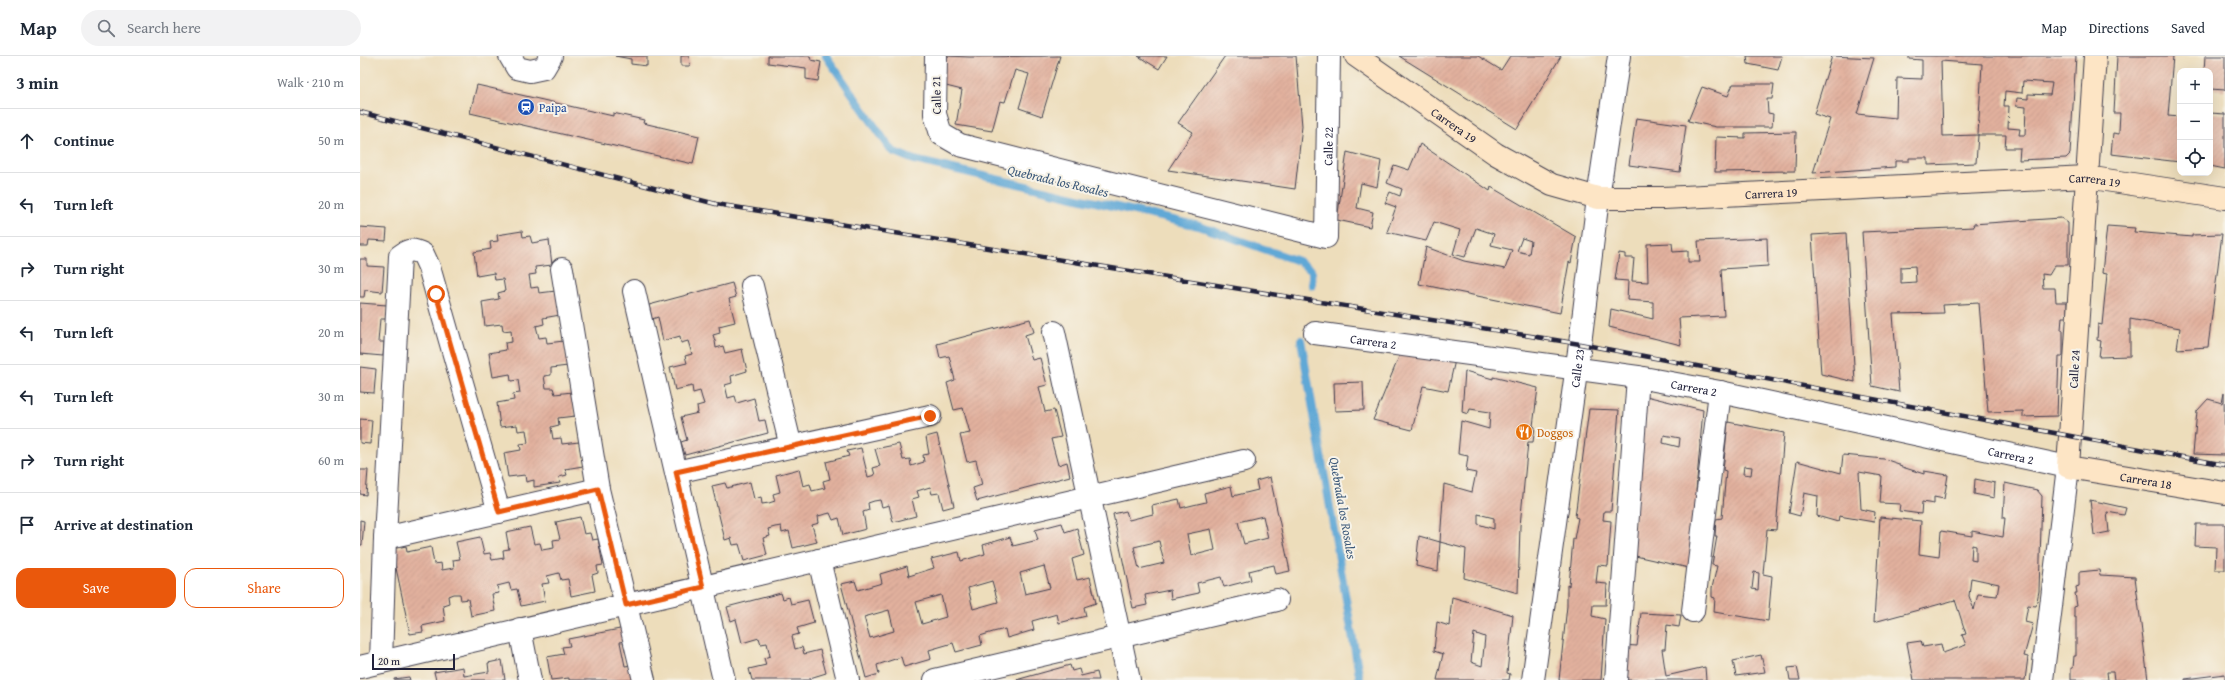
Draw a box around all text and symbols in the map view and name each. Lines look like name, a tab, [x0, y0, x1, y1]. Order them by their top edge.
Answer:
search box	[81, 10, 361, 46]
text: Map	[20, 14, 57, 42]
icon: search	[95, 17, 117, 39]
text: Search here	[127, 17, 201, 38]
text: Map	[2041, 18, 2067, 38]
text: Directions	[2089, 18, 2149, 38]
text: Saved	[2171, 18, 2205, 38]
map controls	[2177, 68, 2213, 176]
button: +	[2177, 68, 2213, 104]
text: 3 min	[16, 70, 58, 95]
text: Walk · 210 m	[277, 73, 344, 92]
street label: Calle 21	[927, 75, 945, 115]
station icon: Paipa	[516, 97, 536, 117]
place label: Paipa	[539, 99, 567, 116]
street label: Carrera 19	[1428, 103, 1481, 147]
button: −	[2177, 104, 2213, 140]
street label: Calle 22	[1319, 126, 1336, 166]
icon: ahead	[16, 130, 38, 152]
text: Continue	[54, 130, 115, 151]
text: 50 m	[318, 131, 344, 150]
button: locate	[2177, 140, 2213, 176]
water label: Quebrada los Rosales	[1006, 160, 1111, 202]
street label: Carrera 19	[2068, 169, 2122, 191]
street label: Carrera 19	[1745, 183, 1798, 202]
icon: left	[16, 194, 38, 216]
text: Turn left	[54, 194, 113, 215]
text: 20 m	[318, 195, 344, 214]
icon: right	[16, 258, 38, 280]
text: Turn right	[54, 258, 125, 279]
text: 30 m	[318, 259, 344, 278]
route start	[427, 285, 445, 303]
icon: left	[16, 322, 38, 344]
text: Turn left	[54, 322, 113, 343]
text: 20 m	[318, 323, 344, 342]
street label: Carrera 2	[1349, 329, 1398, 353]
street label: Calle 23	[1566, 347, 1588, 388]
street label: Calle 24	[2064, 349, 2084, 389]
street label: Carrera 2	[1670, 375, 1719, 400]
icon: left	[16, 386, 38, 408]
text: Turn left	[54, 386, 113, 407]
text: 30 m	[318, 387, 344, 406]
route end	[921, 407, 939, 425]
restaurant icon: Doggos	[1514, 422, 1534, 442]
place label: Doggos	[1537, 424, 1573, 441]
street label: Carrera 2	[1986, 442, 2036, 468]
icon: right	[16, 450, 38, 472]
text: Turn right	[54, 450, 125, 471]
text: 60 m	[318, 451, 344, 470]
water label: Quebrada los Rosales	[1325, 456, 1361, 561]
street label: Carrera 18	[2119, 467, 2173, 493]
icon: arrive	[16, 514, 38, 536]
text: Arrive at destination	[54, 514, 193, 535]
button: Save	[16, 568, 176, 608]
button: Share	[184, 568, 344, 608]
scale bar	[372, 652, 455, 671]
text: 20 m	[378, 653, 400, 669]

